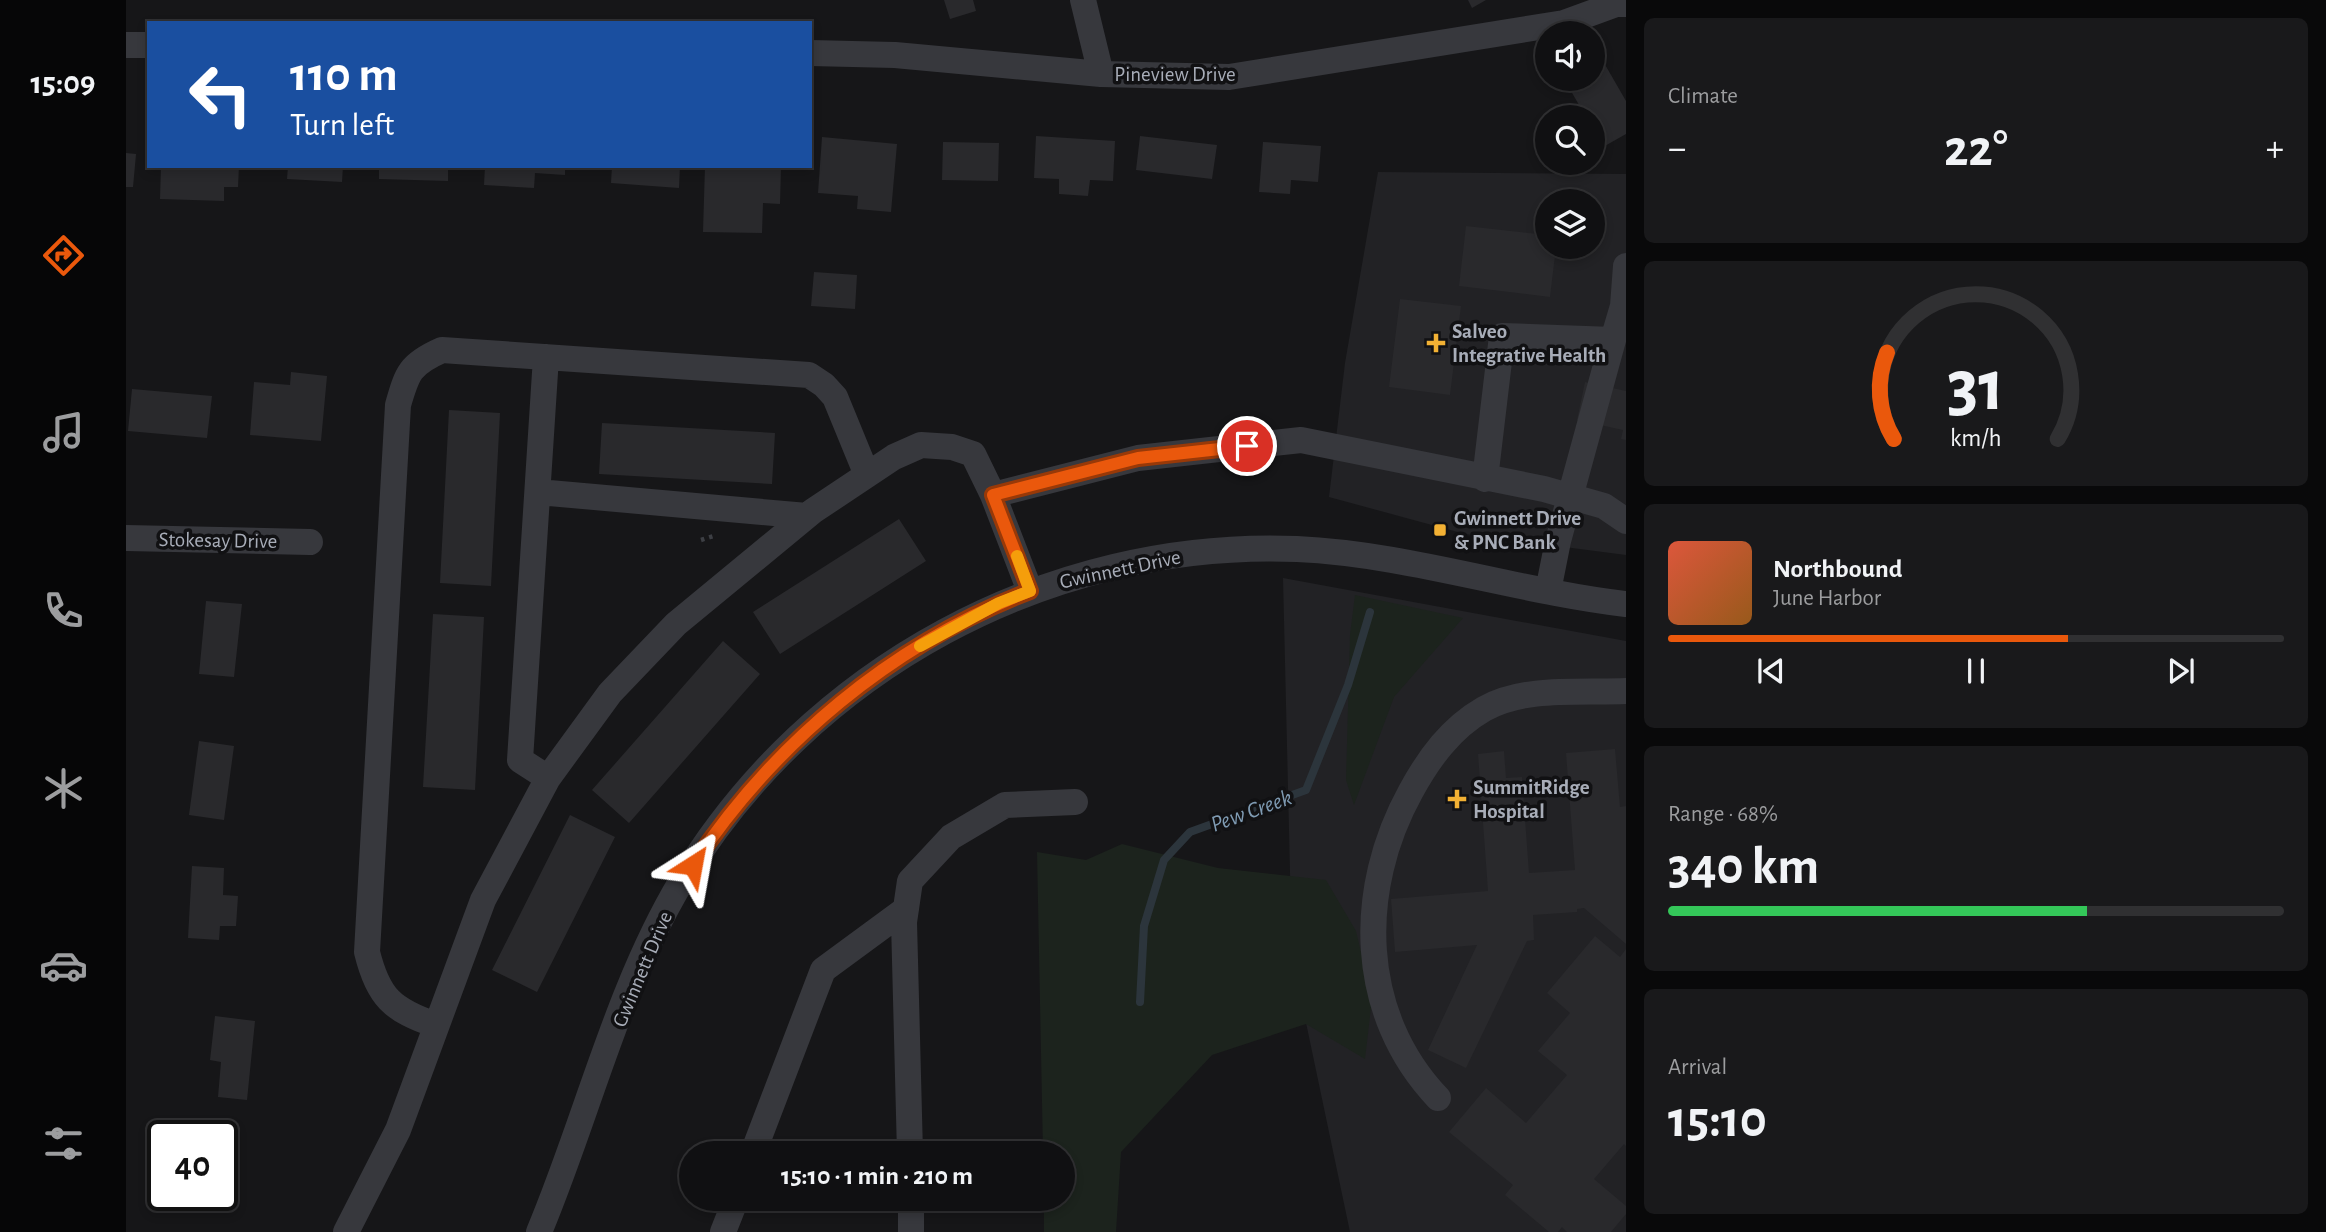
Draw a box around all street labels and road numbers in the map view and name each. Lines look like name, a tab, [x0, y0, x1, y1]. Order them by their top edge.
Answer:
street label: Pineview Drive	[1114, 64, 1236, 85]
street label: Stokesay Drive	[158, 529, 278, 552]
street label: Gwinnett Drive	[1058, 546, 1182, 593]
street label: Gwinnett Drive	[609, 908, 676, 1030]

